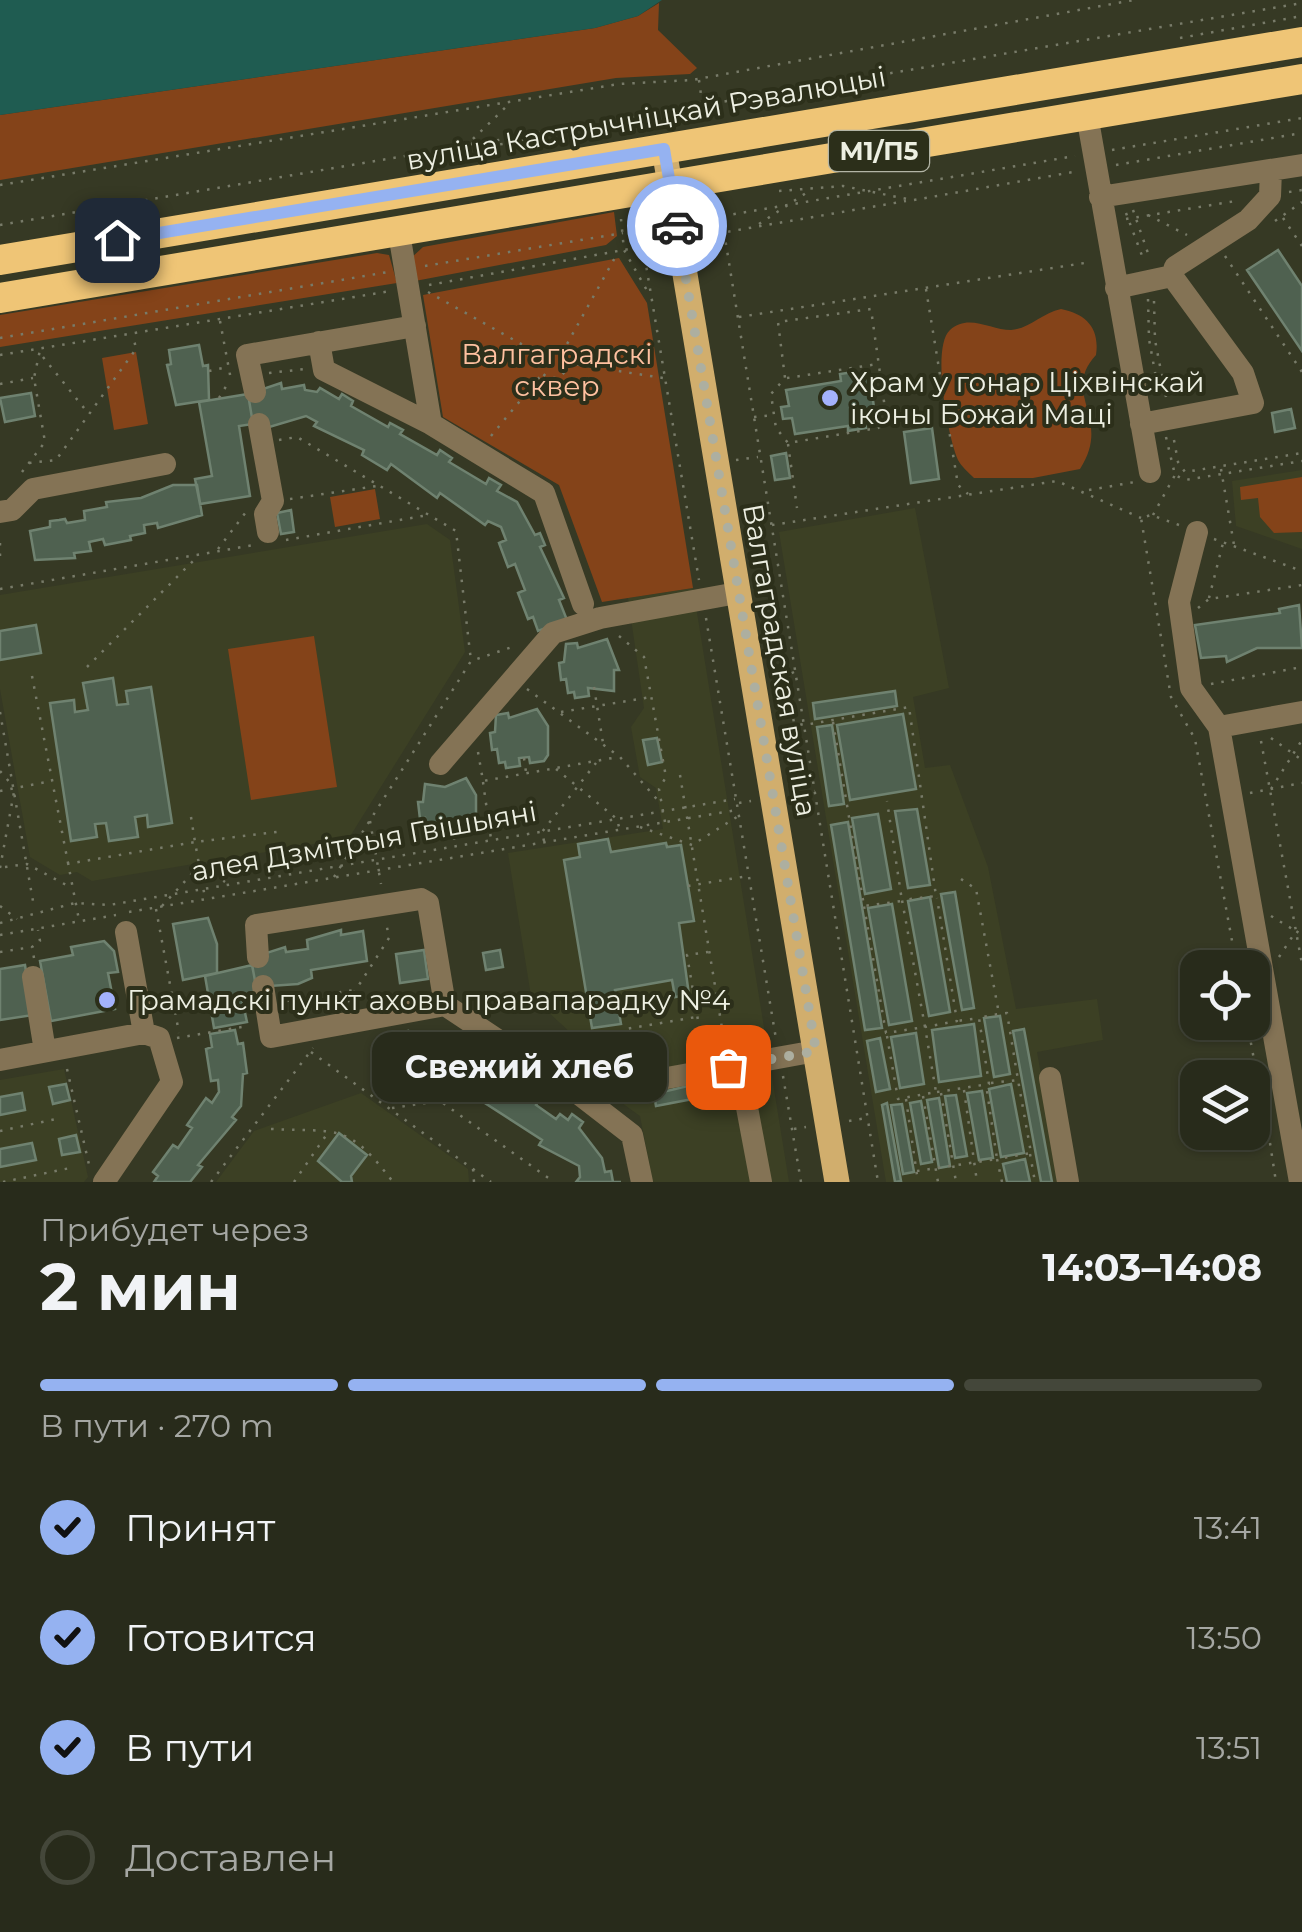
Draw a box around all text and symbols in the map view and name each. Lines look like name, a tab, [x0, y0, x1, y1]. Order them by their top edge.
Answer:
street label: вуліца Кастрычніцкай Рэвалюцыі	[404, 59, 888, 177]
road number: М1/П5	[829, 131, 929, 171]
courier	[627, 176, 727, 276]
pin	[75, 198, 160, 283]
icon: car	[650, 199, 705, 254]
icon: home	[90, 213, 145, 268]
park label: Валгаградскі сквер	[461, 337, 653, 403]
place label: Храм у гонар Ціхвінскай іконы Божай Маці	[850, 365, 1204, 431]
marker: Храм у гонар Ціхвінскай іконы Божай Маці	[819, 387, 841, 409]
street label: Валгаградская вуліца	[736, 501, 824, 819]
street label: алея Дзмітрыя Гвішыяні	[189, 794, 539, 888]
map controls	[1180, 950, 1270, 1150]
button: locate	[1180, 950, 1270, 1040]
place label: Грамадскі пункт аховы правапарадку №4	[127, 983, 731, 1017]
marker: Грамадскі пункт аховы правапарадку №4	[96, 989, 118, 1011]
pin	[686, 1025, 771, 1110]
callout: Свежий хлеб	[373, 1032, 668, 1102]
icon: bag	[701, 1040, 756, 1095]
text: Свежий хлеб	[405, 1047, 634, 1086]
button: layers	[1180, 1060, 1270, 1150]
text: Прибудет через	[40, 1210, 309, 1249]
text: 14:03–14:08	[1042, 1244, 1262, 1291]
text: 2 мин	[40, 1247, 241, 1326]
text: В пути · 270 m	[40, 1406, 274, 1445]
icon: check	[40, 1500, 95, 1555]
text: Принят	[125, 1504, 275, 1551]
text: 13:41	[1194, 1508, 1262, 1547]
icon: check	[40, 1610, 95, 1665]
text: Готовится	[125, 1614, 317, 1661]
text: 13:50	[1186, 1618, 1262, 1657]
icon: check	[40, 1720, 95, 1775]
text: В пути	[125, 1724, 254, 1771]
text: 13:51	[1196, 1728, 1262, 1767]
text: Доставлен	[125, 1834, 336, 1881]

